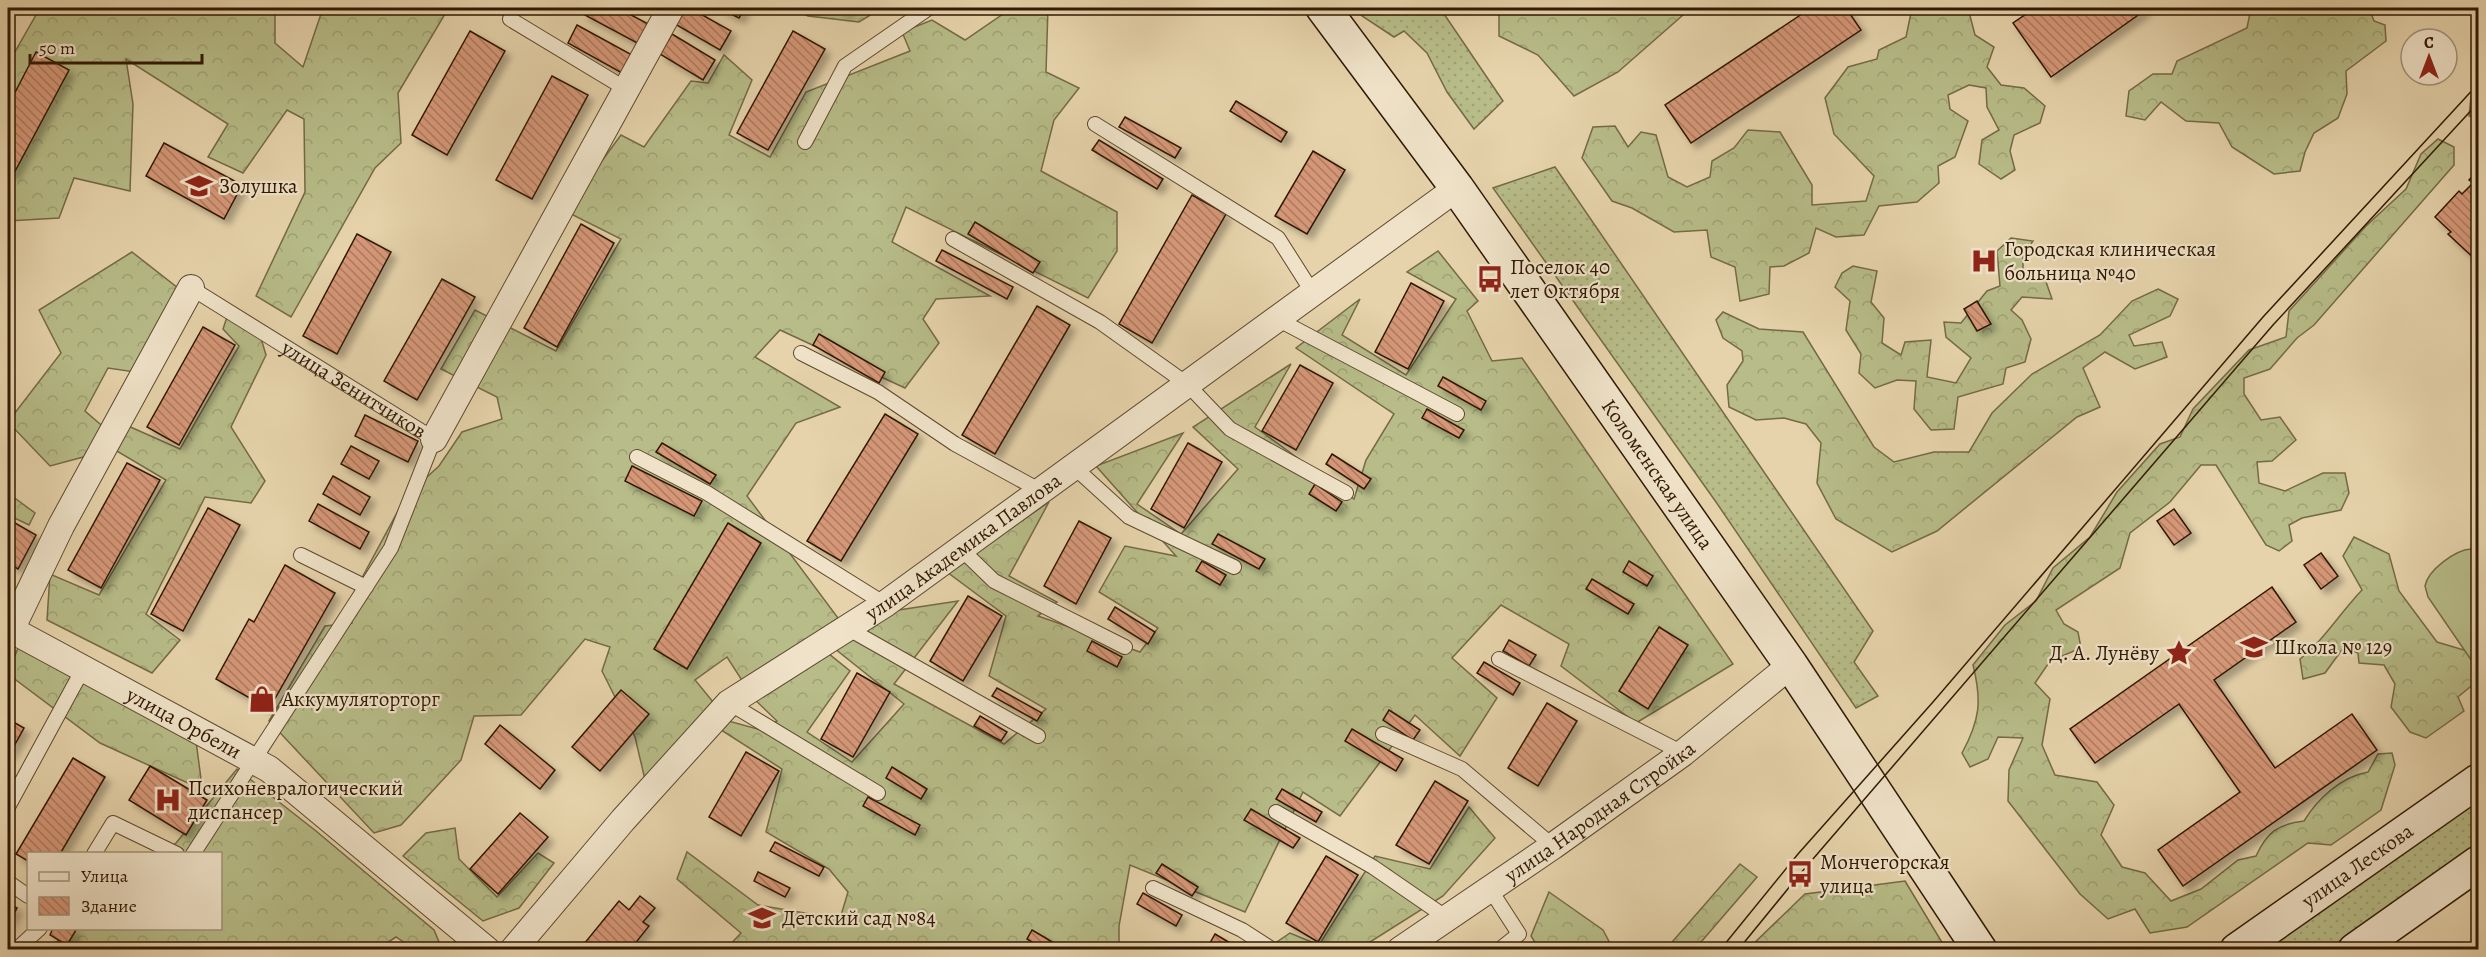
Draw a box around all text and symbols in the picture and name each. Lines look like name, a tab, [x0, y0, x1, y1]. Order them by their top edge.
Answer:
scale bar	[30, 27, 202, 65]
north arrow	[2399, 27, 2459, 87]
text: С	[2424, 32, 2434, 54]
text: 50 m	[39, 36, 75, 60]
school or university icon: Золушка	[184, 171, 214, 201]
place label: Золушка	[219, 172, 298, 200]
place label: Городская клиническая больница №40	[2004, 235, 2216, 287]
hospital icon: Городская клиническая больница №40	[1969, 246, 1999, 276]
place label: Поселок 40 лет Октября	[1510, 253, 1620, 305]
bus stop icon: Поселок 40 лет Октября	[1475, 264, 1505, 294]
street label: улица Зенитчиков	[275, 333, 432, 445]
street label: Коломенская улица	[1595, 394, 1720, 555]
street label: улица Академика Павлова	[859, 466, 1067, 627]
school or university icon: Школа № 129	[2239, 632, 2269, 662]
place label: Школа № 129	[2274, 633, 2392, 661]
place icon: Д. А. Лунёву	[2164, 638, 2194, 668]
place label: Д. А. Лунёву	[2049, 639, 2159, 667]
street label: улица Орбели	[121, 680, 246, 766]
shop icon: Аккумуляторторг	[247, 684, 277, 714]
place label: Аккумуляторторг	[281, 685, 440, 713]
street label: улица Народная Стройка	[1498, 734, 1701, 890]
place label: Психоневралогический диспансер	[187, 774, 403, 826]
hospital icon: Психоневралогический диспансер	[153, 785, 183, 815]
street label: улица Лескова	[2295, 816, 2419, 915]
place label: Мончегорская улица	[1819, 848, 1950, 900]
legend	[27, 852, 222, 930]
bus stop icon: Мончегорская улица	[1785, 859, 1815, 889]
text: Улица	[81, 864, 129, 888]
text: Здание	[81, 894, 137, 918]
school or university icon: Детский сад №84	[747, 903, 777, 933]
place label: Детский сад №84	[782, 904, 936, 932]

